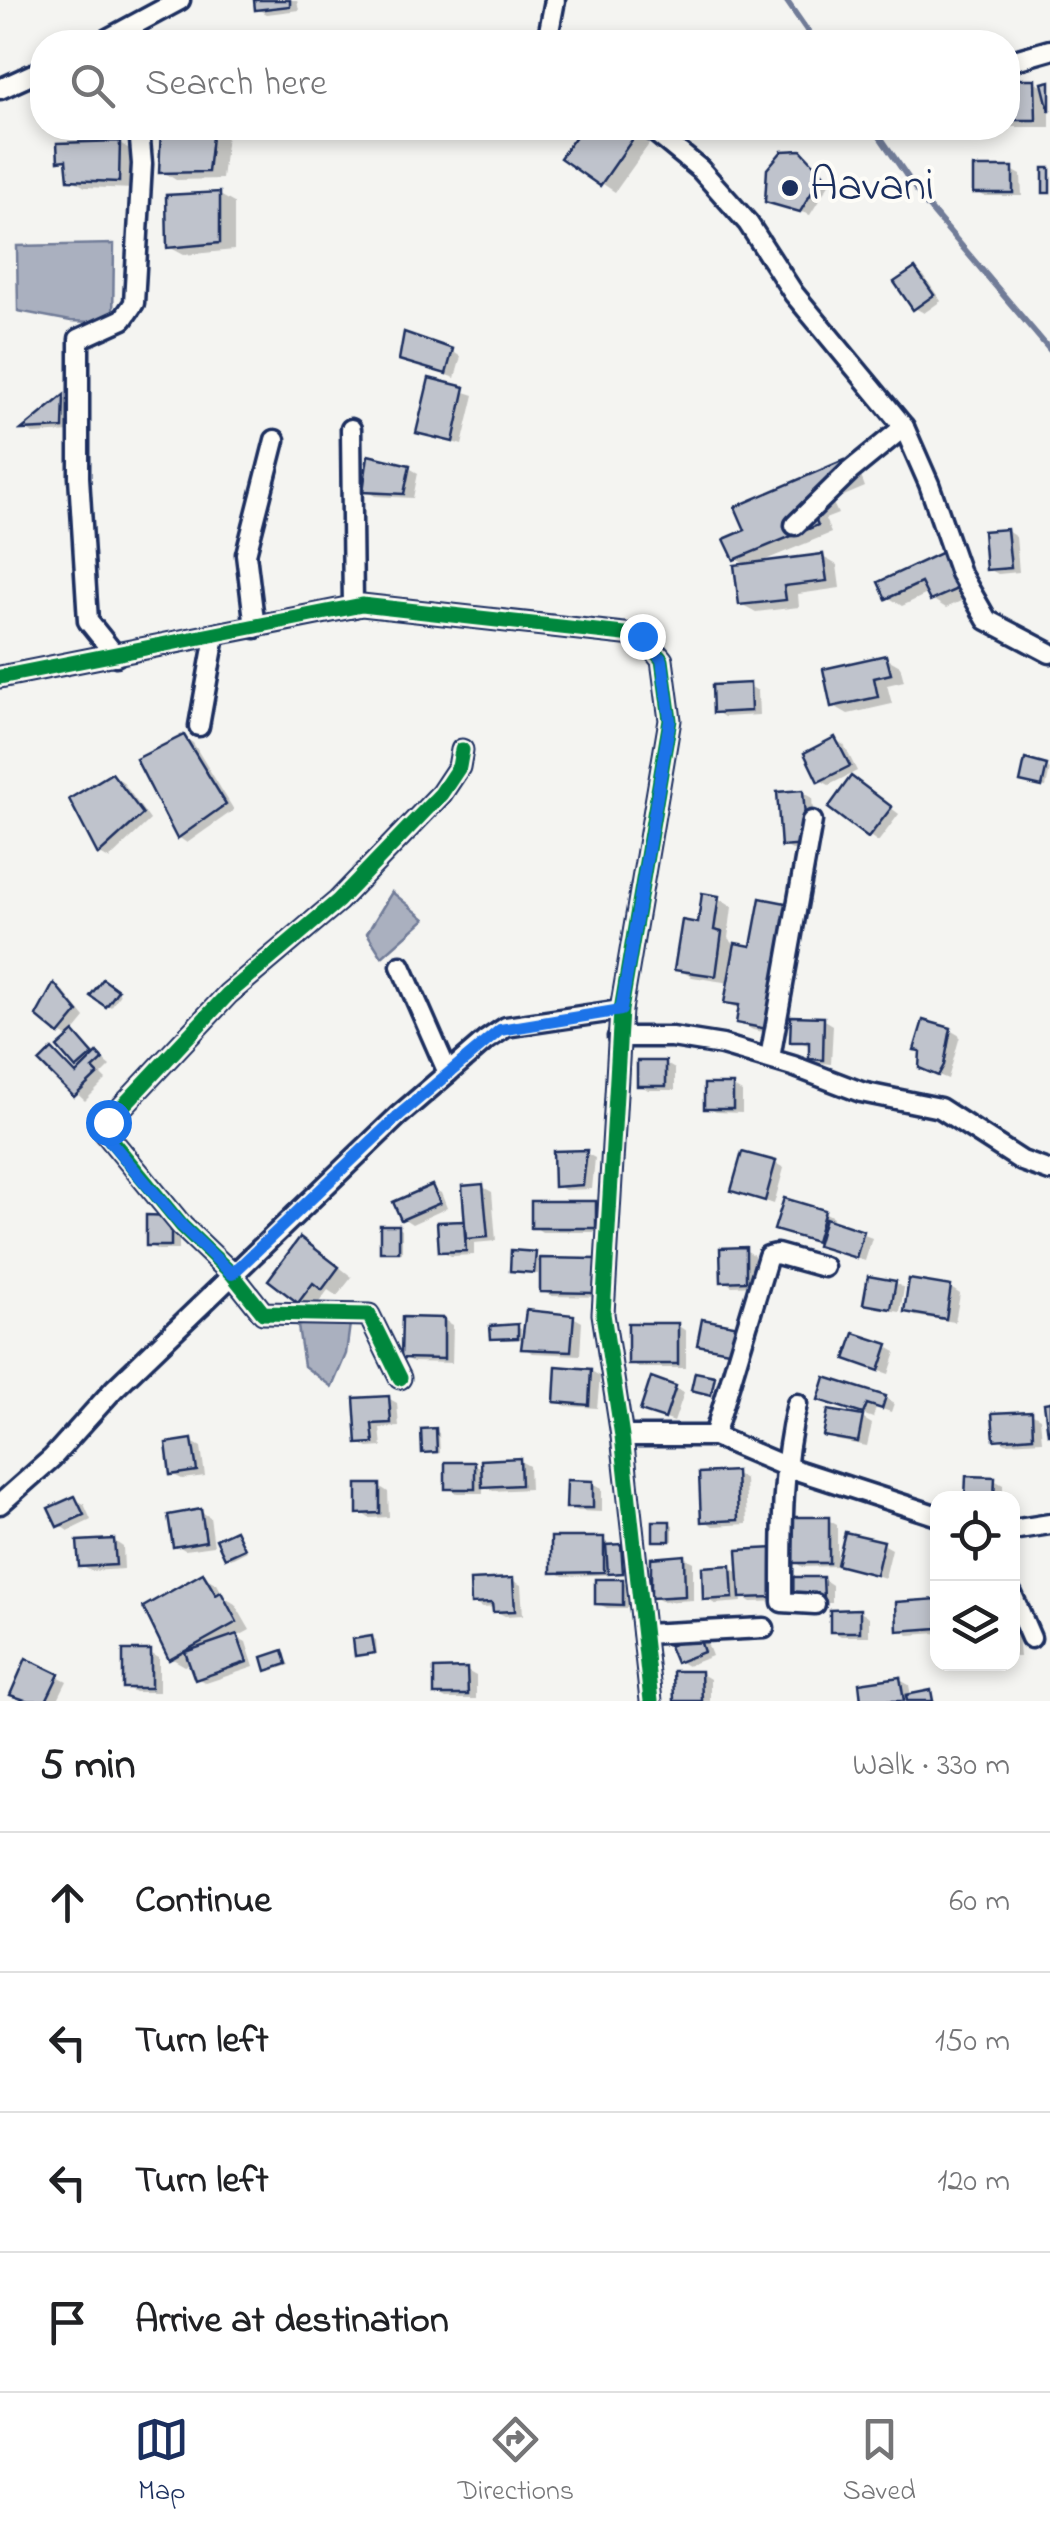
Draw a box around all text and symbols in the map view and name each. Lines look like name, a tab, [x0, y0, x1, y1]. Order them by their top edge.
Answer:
search box	[30, 30, 1020, 140]
text: Search here	[145, 57, 327, 113]
icon: search	[65, 58, 120, 113]
place label: Aavani	[810, 155, 934, 221]
marker: Aavani	[779, 177, 801, 199]
route end	[620, 614, 666, 660]
route start	[86, 1100, 132, 1146]
map controls	[930, 1491, 1020, 1671]
button: locate	[930, 1491, 1020, 1581]
button: layers	[930, 1581, 1020, 1671]
text: 5 min	[40, 1736, 135, 1797]
text: Walk · 330 m	[853, 1743, 1010, 1790]
text: Continue	[135, 1874, 271, 1930]
icon: ahead	[40, 1875, 95, 1930]
text: 60 m	[949, 1879, 1010, 1926]
text: Turn left	[135, 2014, 268, 2070]
icon: left	[40, 2015, 95, 2070]
text: 150 m	[935, 2019, 1010, 2066]
text: Turn left	[135, 2154, 268, 2210]
icon: left	[40, 2155, 95, 2210]
text: 120 m	[937, 2159, 1010, 2206]
text: Arrive at destination	[135, 2294, 449, 2350]
icon: arrive	[40, 2295, 95, 2350]
tab: Map	[134, 2412, 189, 2513]
tab: Directions	[458, 2412, 574, 2513]
tab: Saved	[843, 2412, 916, 2513]

